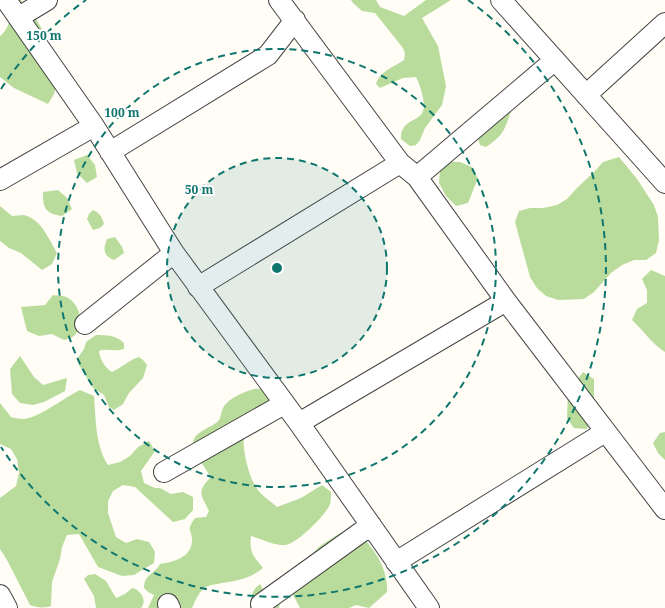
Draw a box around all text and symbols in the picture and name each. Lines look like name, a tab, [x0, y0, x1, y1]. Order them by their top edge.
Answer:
text: 150 m	[26, 27, 62, 44]
text: 100 m	[104, 104, 140, 121]
text: 50 m	[185, 181, 213, 198]
centre of rings	[270, 261, 284, 275]

